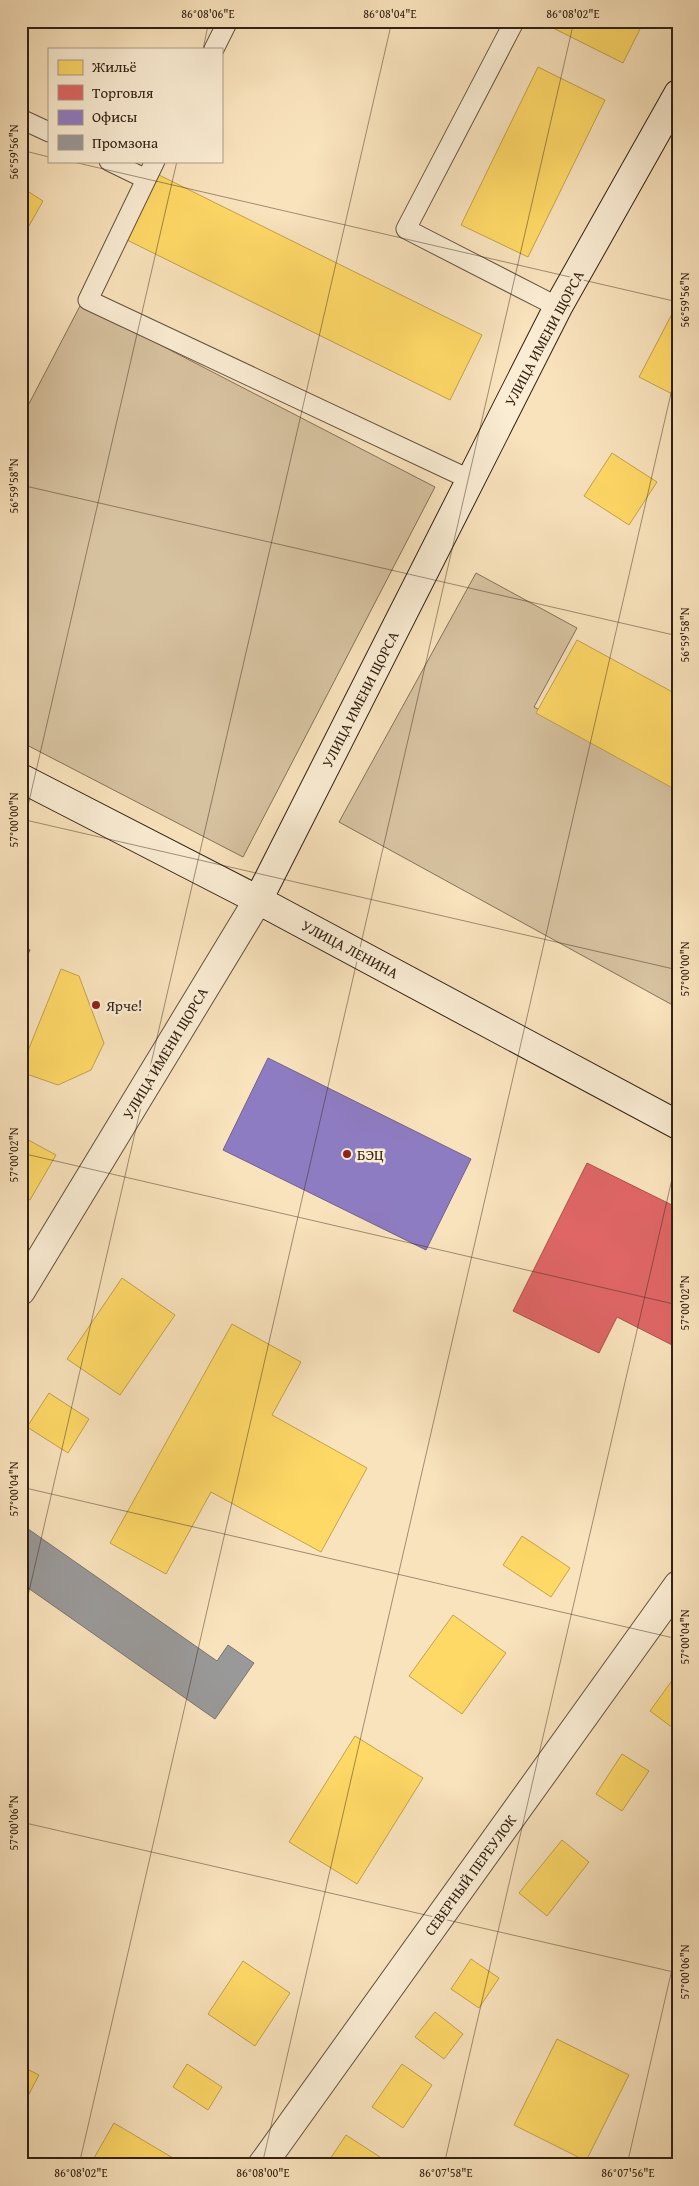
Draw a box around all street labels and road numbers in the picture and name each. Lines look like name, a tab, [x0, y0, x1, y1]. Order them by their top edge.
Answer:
street label: УЛИЦА ИМЕНИ ЩОРСА	[499, 267, 589, 409]
street label: УЛИЦА ИМЕНИ ЩОРСА	[316, 627, 404, 771]
street label: УЛИЦА ЛЕНИНА	[298, 915, 402, 983]
street label: УЛИЦА ИМЕНИ ЩОРСА	[117, 983, 213, 1123]
street label: СЕВЕРНЫЙ ПЕРЕУЛОК	[419, 1810, 521, 1940]

